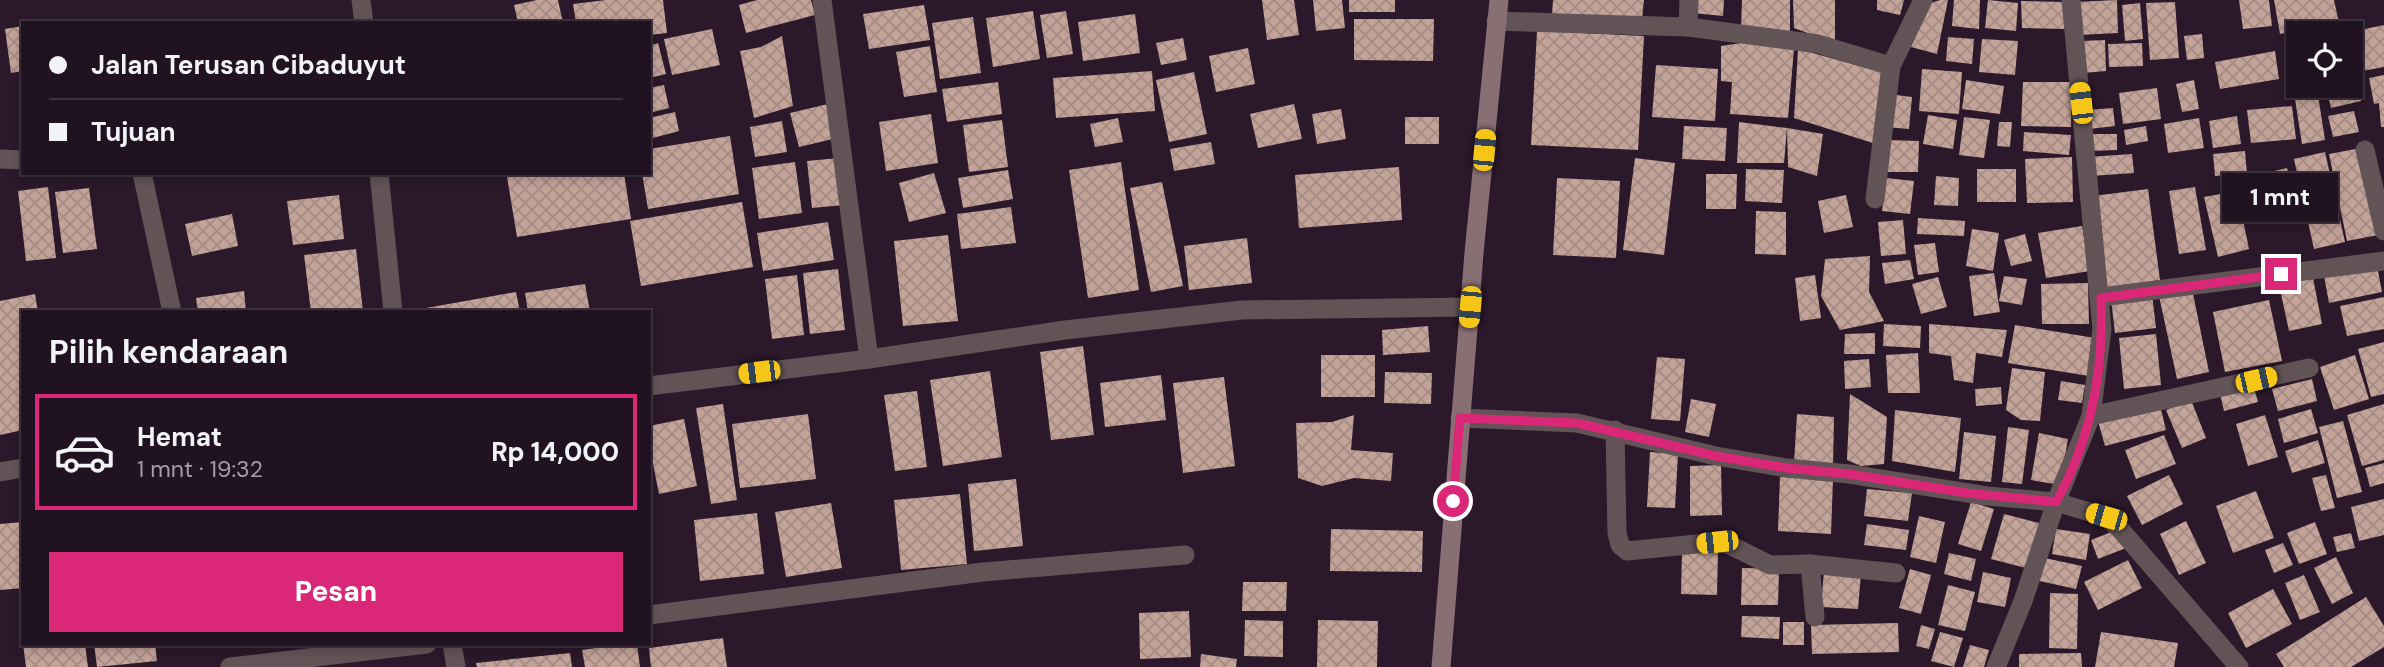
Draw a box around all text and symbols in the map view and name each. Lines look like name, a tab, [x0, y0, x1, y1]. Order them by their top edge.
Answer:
map controls	[2286, 21, 2363, 98]
button: locate	[2286, 21, 2363, 98]
text: Jalan Terusan Cibaduyut	[91, 48, 406, 82]
car	[2069, 81, 2094, 125]
text: Tujuan	[91, 115, 176, 149]
car	[1472, 128, 1497, 172]
callout: 1 mnt	[2223, 173, 2339, 222]
text: 1 mnt	[2250, 182, 2310, 212]
route end	[2265, 258, 2297, 290]
car	[1458, 285, 1483, 329]
text: Pilih kendaraan	[49, 331, 288, 373]
car	[737, 359, 782, 385]
car	[2234, 365, 2279, 395]
text: Hemat	[137, 420, 222, 454]
icon: car	[53, 421, 116, 484]
text: Rp 14,000	[491, 435, 619, 469]
text: 1 mnt · 19:32	[137, 454, 263, 484]
route start	[1437, 485, 1469, 517]
car	[2083, 501, 2130, 533]
car	[1696, 529, 1739, 555]
button: Pesan	[49, 552, 623, 632]

